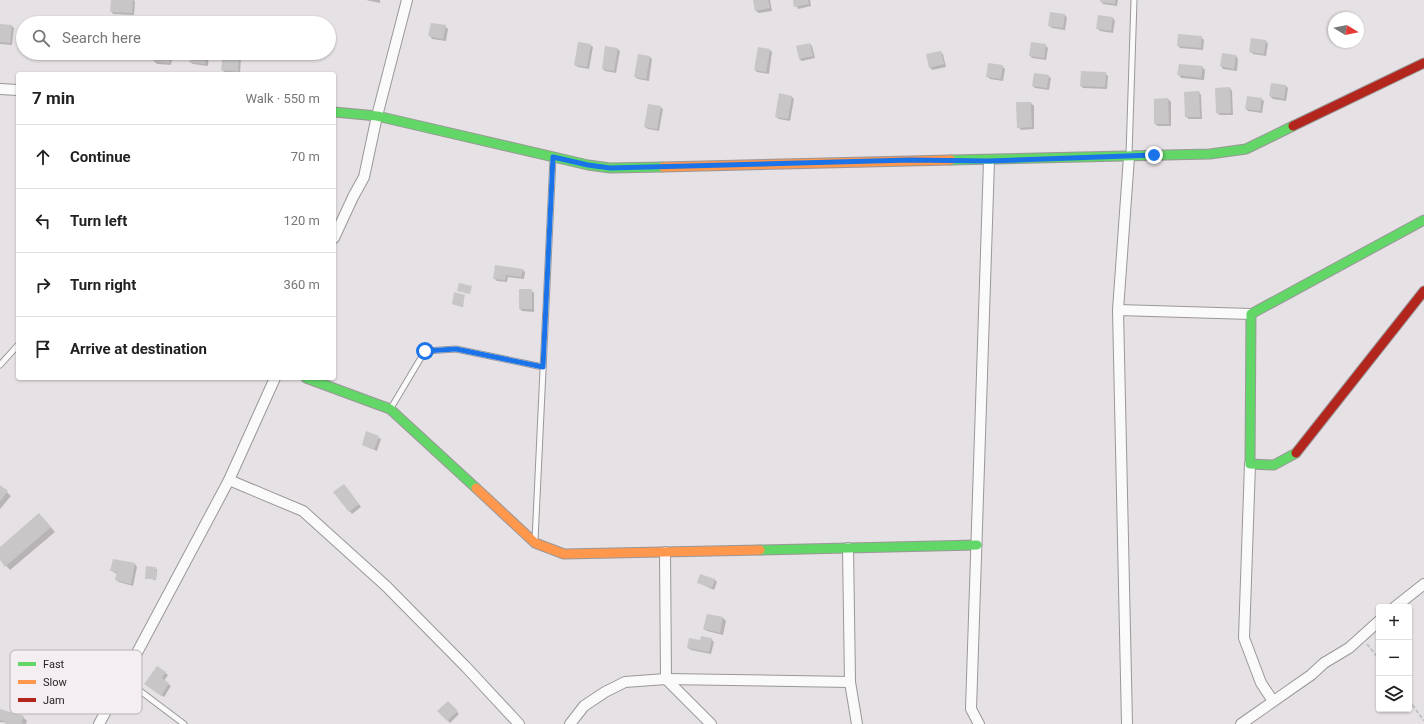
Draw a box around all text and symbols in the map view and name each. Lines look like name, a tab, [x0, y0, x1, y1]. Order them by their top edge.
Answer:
north arrow	[1328, 12, 1364, 48]
search box	[16, 16, 336, 60]
icon: search	[30, 27, 52, 49]
text: Search here	[62, 29, 141, 47]
text: 7 min	[32, 88, 75, 108]
text: Walk · 550 m	[245, 91, 320, 106]
icon: ahead	[32, 146, 54, 168]
route end	[1145, 146, 1163, 164]
text: Continue	[70, 148, 131, 166]
text: 70 m	[291, 149, 320, 164]
icon: left	[32, 210, 54, 232]
text: Turn left	[70, 212, 127, 230]
text: 120 m	[283, 213, 320, 228]
icon: right	[32, 274, 54, 296]
text: Turn right	[70, 276, 136, 294]
text: 360 m	[283, 277, 320, 292]
icon: arrive	[32, 338, 54, 360]
text: Arrive at destination	[70, 340, 207, 358]
route start	[416, 342, 434, 360]
map controls	[1376, 604, 1412, 712]
button: +	[1376, 604, 1412, 640]
button: −	[1376, 640, 1412, 676]
legend	[10, 650, 142, 714]
text: Fast	[43, 658, 65, 671]
text: Slow	[43, 676, 67, 689]
button: layers	[1376, 676, 1412, 712]
text: Jam	[43, 694, 65, 707]

